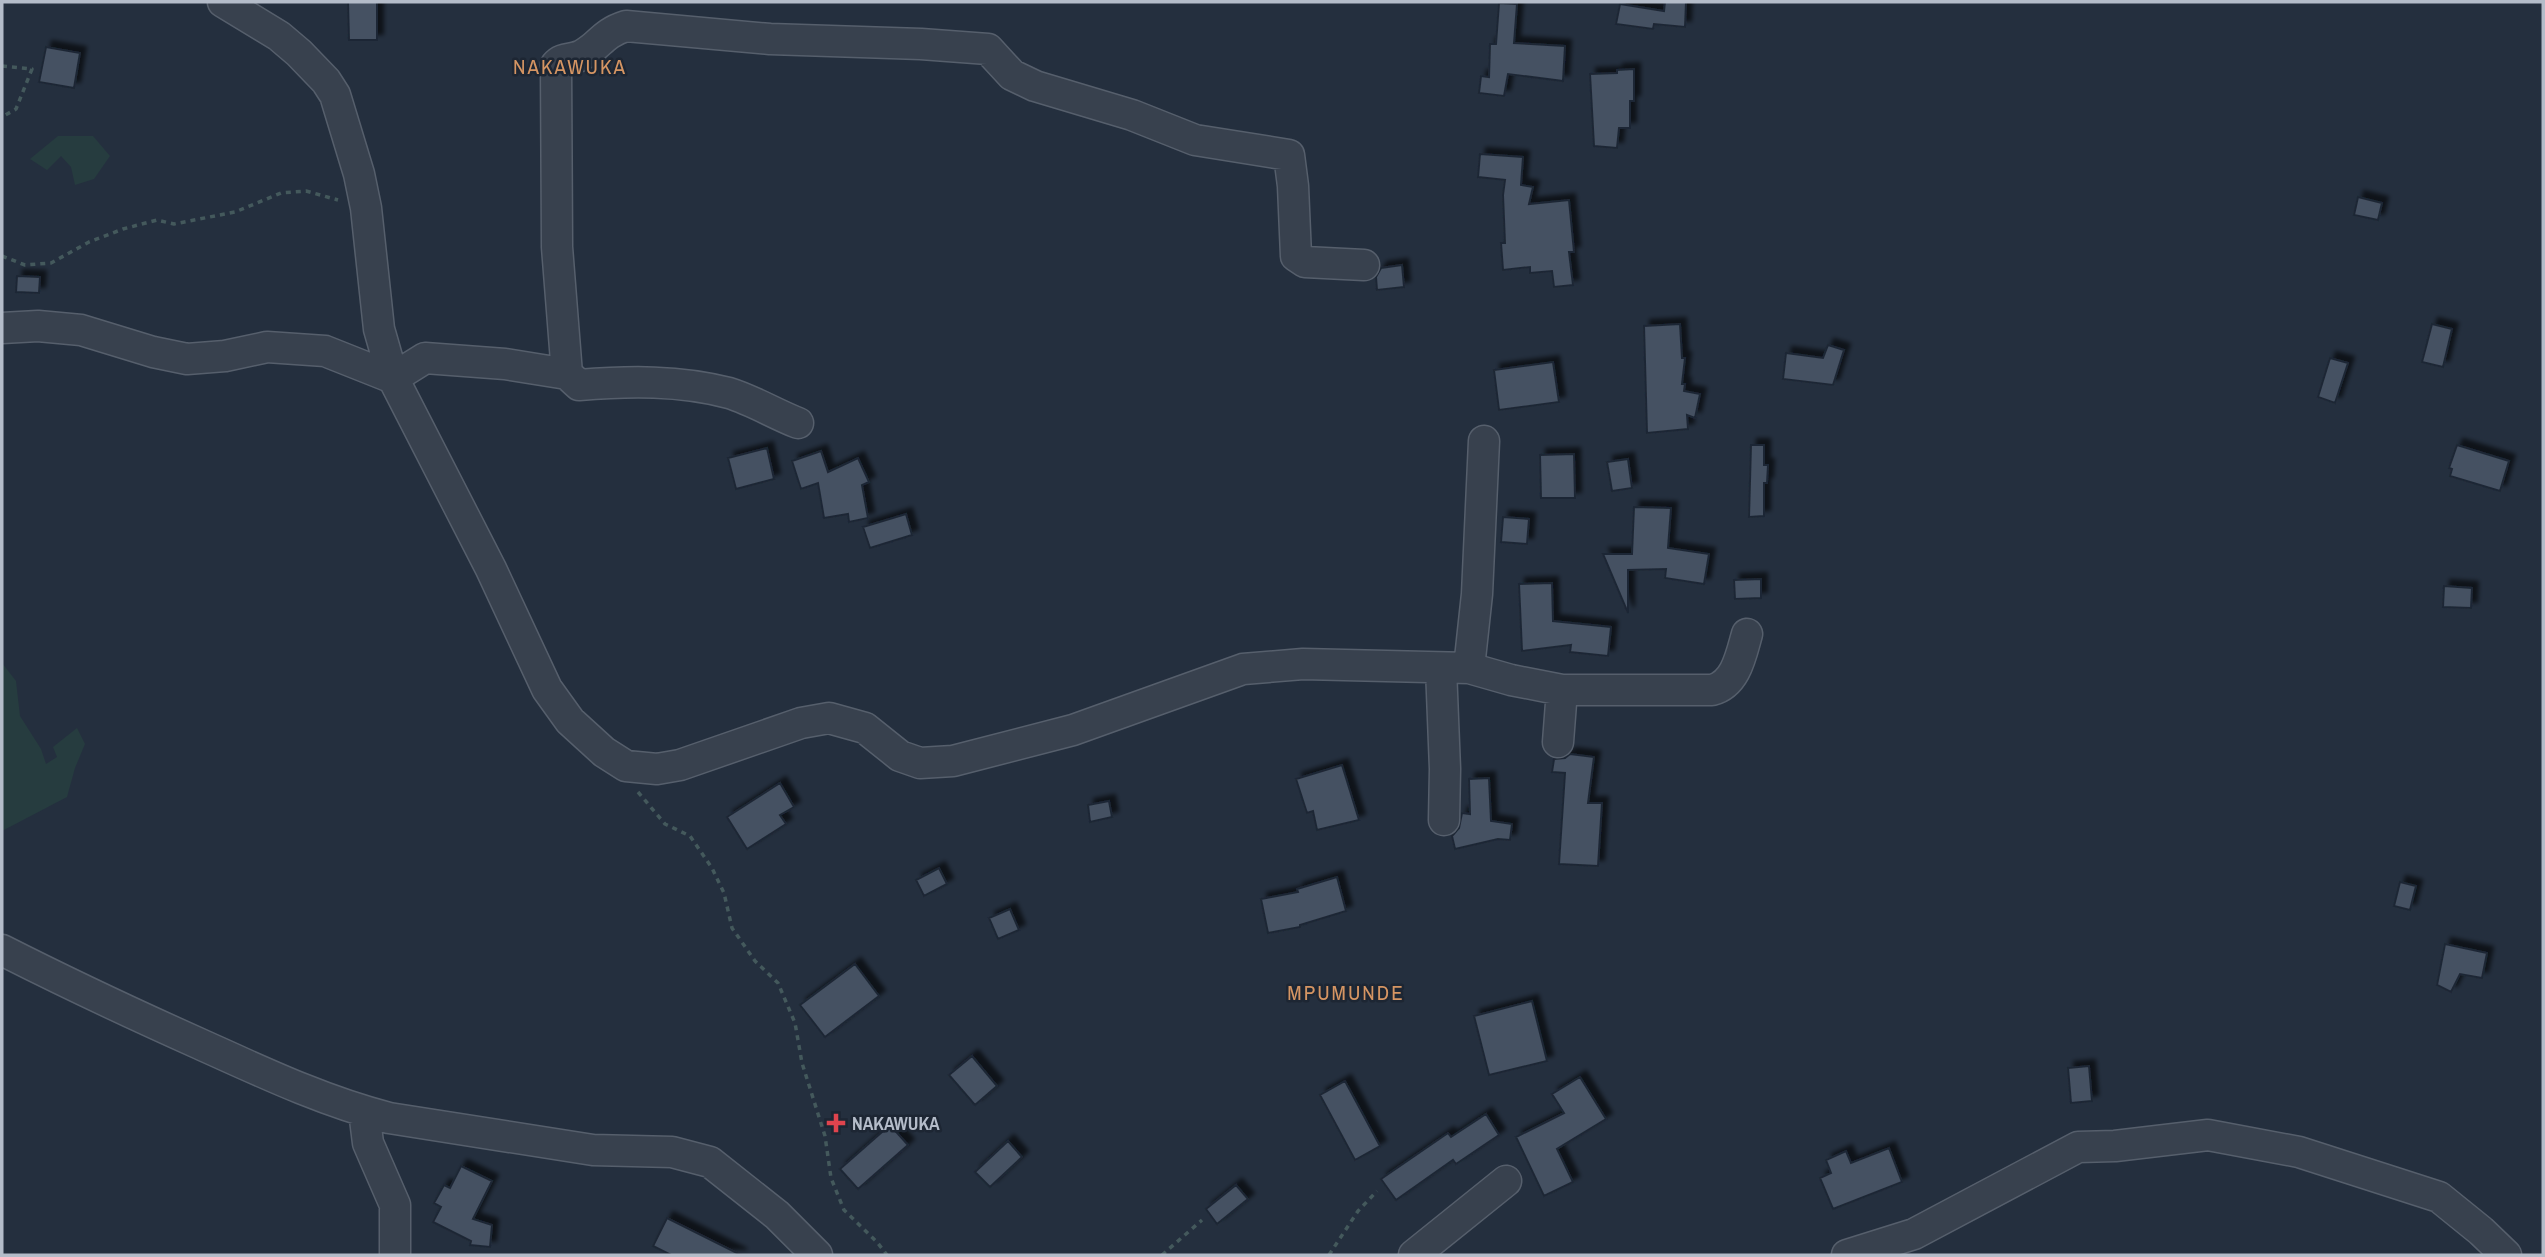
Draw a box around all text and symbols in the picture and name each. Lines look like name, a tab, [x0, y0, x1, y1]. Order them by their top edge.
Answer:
district label: NAKAWUKA	[513, 52, 627, 81]
district label: MPUMUNDE	[1287, 978, 1405, 1007]
place label: NAKAWUKA	[852, 1111, 940, 1136]
marker: NAKAWUKA	[826, 1113, 846, 1133]

